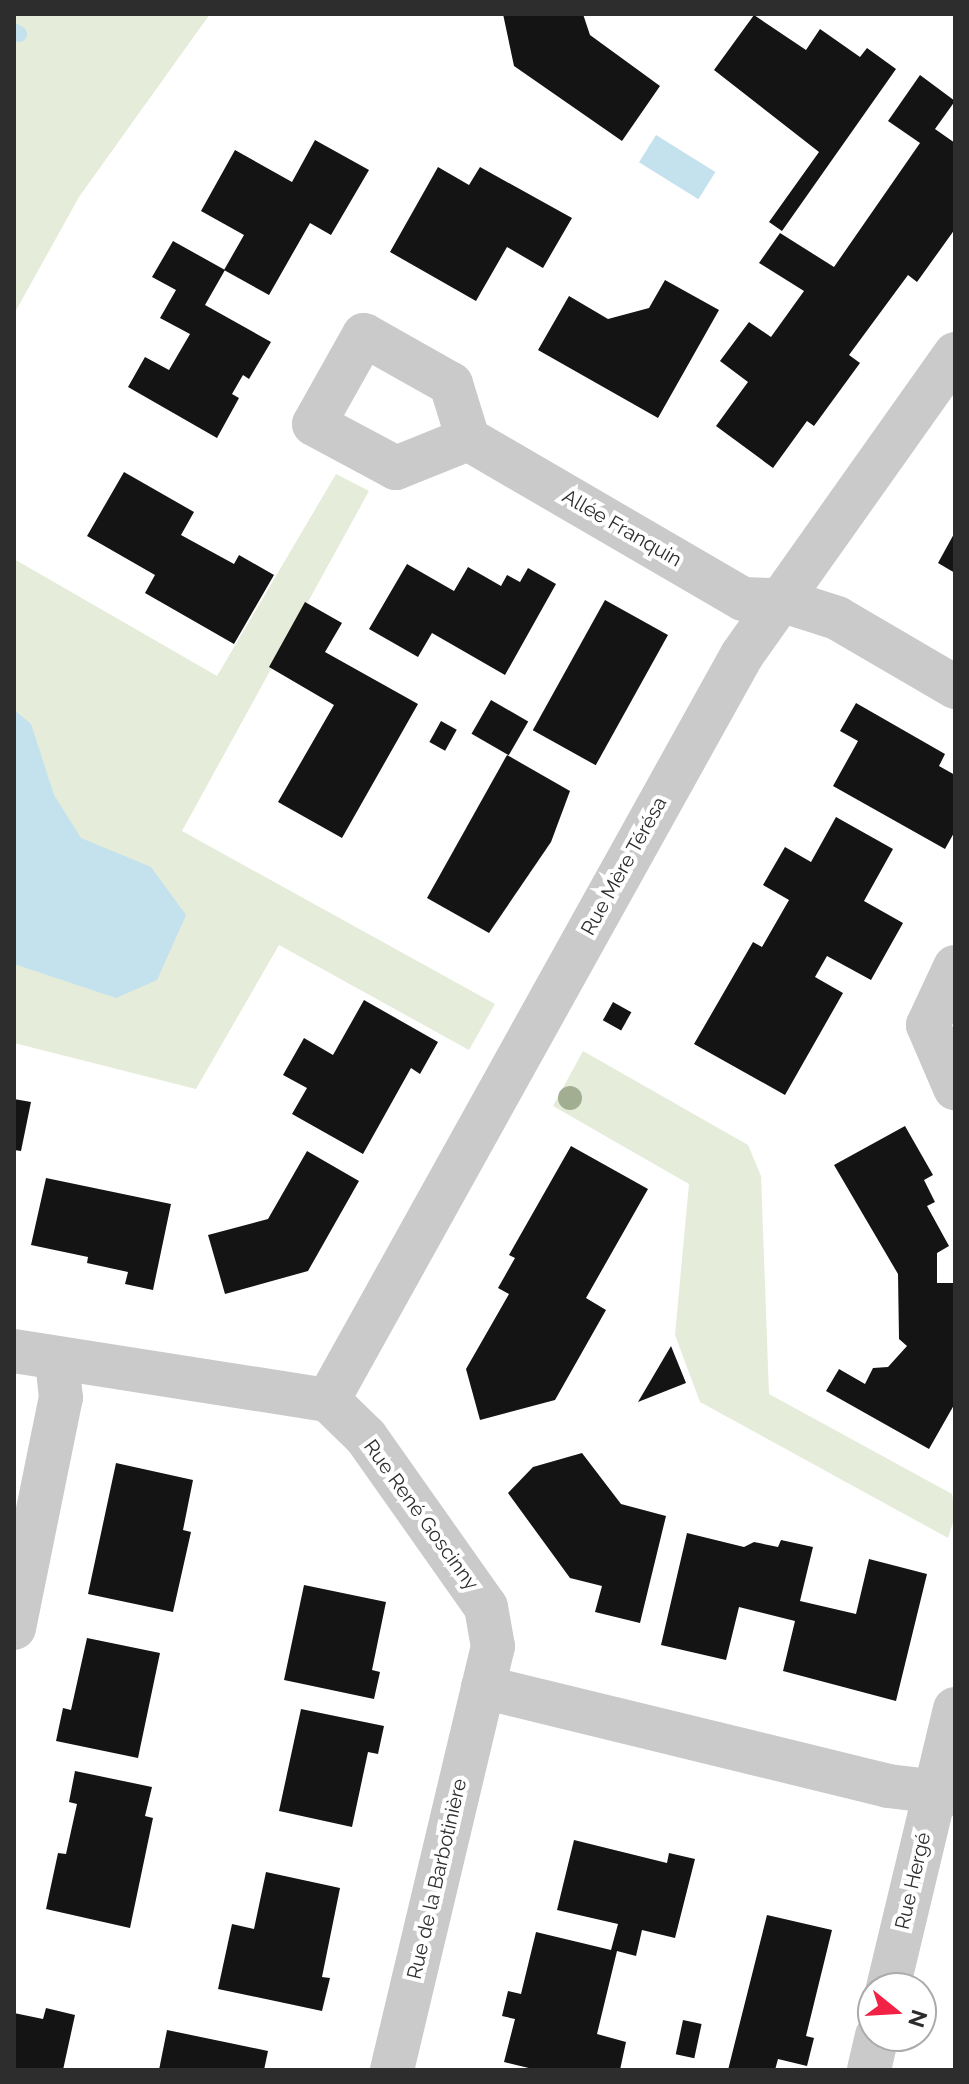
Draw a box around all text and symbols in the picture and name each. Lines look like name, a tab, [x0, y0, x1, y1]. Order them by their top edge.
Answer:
street label: Allée Franquin	[558, 484, 686, 572]
street label: Rue Mère Térésa	[576, 792, 672, 940]
street label: Rue René Goscinny	[358, 1435, 484, 1595]
street label: Rue de la Barbotinière	[402, 1776, 472, 1982]
street label: Rue Hergé	[890, 1830, 936, 1932]
north arrow	[857, 1972, 937, 2052]
text: N	[903, 2007, 933, 2031]

